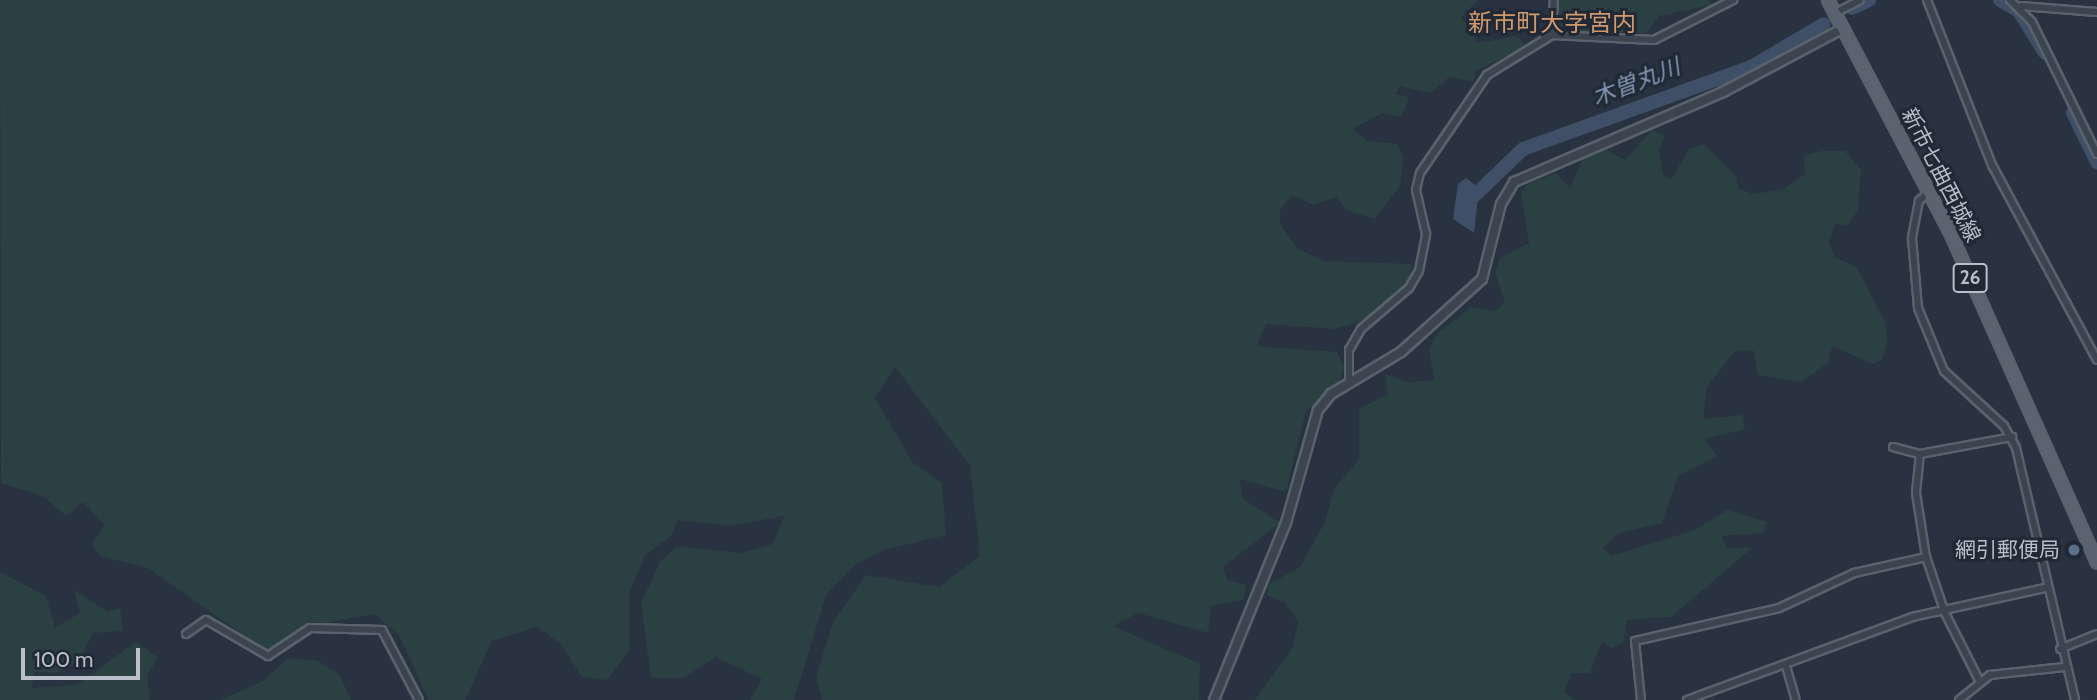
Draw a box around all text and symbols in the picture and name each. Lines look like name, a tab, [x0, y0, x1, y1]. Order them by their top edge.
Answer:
district label: 新市町大字宮内	[1468, 9, 1636, 37]
water label: 木曽丸川	[1588, 53, 1684, 111]
street label: 新市七曲西城線	[1896, 104, 1986, 246]
road number: 26	[1952, 262, 1988, 294]
place label: 網引郵便局	[1955, 537, 2060, 563]
marker: 網引郵便局	[2066, 542, 2082, 558]
scale bar	[24, 634, 144, 678]
text: 100 m	[34, 647, 93, 672]

